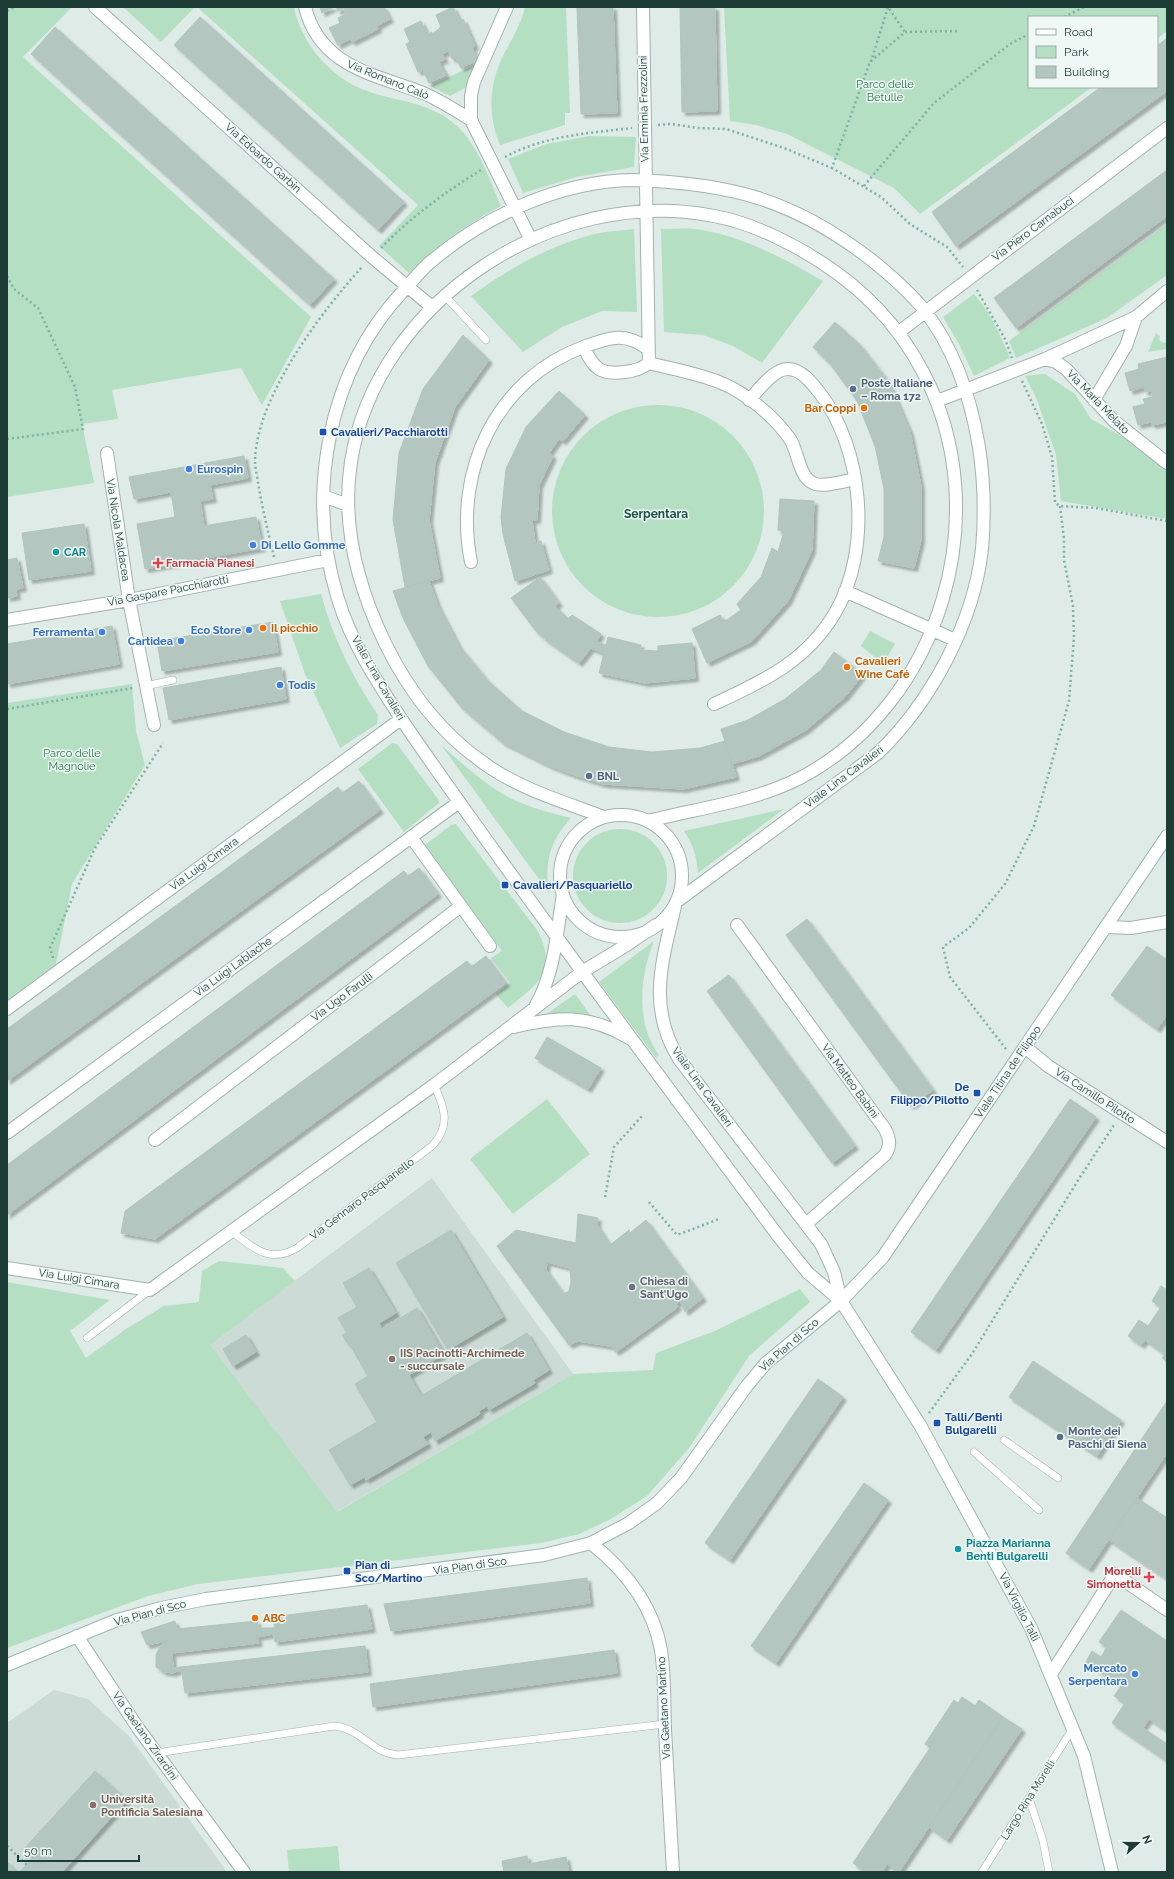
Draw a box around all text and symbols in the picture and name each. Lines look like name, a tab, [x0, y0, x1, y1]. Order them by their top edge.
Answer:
legend	[1028, 16, 1158, 88]
text: Road	[1064, 25, 1093, 39]
text: Park	[1064, 45, 1089, 59]
street label: Via Erminia Frezzolini	[637, 55, 651, 163]
street label: Via Romano Calò	[345, 58, 431, 103]
text: Building	[1064, 65, 1110, 79]
park label: Parco delle Betulle	[856, 78, 914, 104]
street label: Via Edoardo Garbin	[222, 120, 304, 196]
street label: Via Piero Carnabuci	[990, 194, 1076, 264]
street label: Via Maria Melato	[1064, 367, 1132, 437]
place label: Poste Italiane – Roma 172	[861, 377, 933, 403]
marker: Poste Italiane – Roma 172	[848, 384, 858, 394]
place label: Bar Coppi	[805, 402, 856, 415]
marker: Bar Coppi	[859, 403, 869, 413]
place label: Cavalieri/Pacchiarotti	[331, 426, 448, 439]
marker: Cavalieri/Pacchiarotti	[318, 427, 328, 437]
place label: Eurospin	[197, 463, 243, 476]
marker: Eurospin	[184, 464, 194, 474]
street label: Via Nicola Maldacea	[103, 478, 133, 582]
district label: Serpentara	[624, 507, 688, 521]
place label: Di Lello Gomme	[261, 539, 346, 552]
marker: Di Lello Gomme	[248, 540, 258, 550]
place label: CAR	[64, 546, 87, 559]
marker: CAR	[51, 547, 61, 557]
place label: Farmacia Pianesi	[166, 557, 255, 570]
marker: Farmacia Pianesi	[153, 558, 163, 568]
street label: Via Gaspare Pacchiarotti	[106, 573, 230, 609]
place label: Il picchio	[271, 622, 319, 635]
marker: Il picchio	[258, 623, 268, 633]
place label: Eco Store	[191, 624, 241, 637]
marker: Eco Store	[244, 625, 254, 635]
place label: Ferramenta	[33, 626, 94, 639]
marker: Ferramenta	[97, 627, 107, 637]
street label: Viale Lina Cavalieri	[349, 633, 407, 723]
place label: Cartidea	[128, 635, 173, 648]
marker: Cartidea	[176, 636, 186, 646]
place label: Cavalieri Wine Café	[855, 655, 910, 681]
marker: Cavalieri Wine Café	[842, 662, 852, 672]
place label: Todis	[288, 679, 316, 692]
marker: Todis	[275, 680, 285, 690]
street label: Viale Lina Cavalieri	[802, 743, 886, 811]
park label: Parco delle Magnolie	[43, 747, 101, 773]
place label: BNL	[597, 770, 620, 783]
marker: BNL	[584, 771, 594, 781]
street label: Via Luigi Cimara	[167, 835, 241, 893]
place label: Cavalieri/Pasquariello	[513, 879, 633, 892]
marker: Cavalieri/Pasquariello	[500, 880, 510, 890]
street label: Via Luigi Lablache	[192, 934, 275, 1000]
street label: Via Ugo Farulli	[309, 970, 375, 1024]
street label: Viale Titina de Filippo	[972, 1023, 1044, 1121]
street label: Via Matteo Babini	[819, 1041, 881, 1121]
street label: Viale Lina Cavalieri	[669, 1045, 735, 1129]
street label: Via Camillo Pilotto	[1053, 1065, 1138, 1127]
place label: De Filippo/Pilotto	[891, 1081, 969, 1107]
marker: De Filippo/Pilotto	[972, 1088, 982, 1098]
street label: Via Gennaro Pasquariello	[307, 1155, 417, 1243]
street label: Via Luigi Cimara	[38, 1266, 120, 1292]
place label: Chiesa di Sant'Ugo	[640, 1275, 689, 1301]
marker: Chiesa di Sant'Ugo	[627, 1282, 637, 1292]
street label: Via Pian di Sco	[757, 1315, 822, 1374]
place label: IIS Pacinotti-Archimede - succursale	[400, 1347, 525, 1373]
marker: IIS Pacinotti-Archimede - succursale	[387, 1354, 397, 1364]
place label: Talli/Benti Bulgarelli	[945, 1411, 1003, 1437]
marker: Talli/Benti Bulgarelli	[932, 1418, 942, 1428]
place label: Monte dei Paschi di Siena	[1068, 1425, 1146, 1451]
marker: Monte dei Paschi di Siena	[1055, 1432, 1065, 1442]
place label: Piazza Marianna Benti Bulgarelli	[966, 1537, 1051, 1563]
marker: Piazza Marianna Benti Bulgarelli	[953, 1544, 963, 1554]
street label: Via Pian di Sco	[432, 1554, 508, 1578]
place label: Pian di Sco/Martino	[355, 1559, 423, 1585]
place label: Morelli Simonetta	[1087, 1565, 1141, 1591]
marker: Pian di Sco/Martino	[342, 1566, 352, 1576]
street label: Via Virgilio Talli	[996, 1570, 1042, 1644]
marker: Morelli Simonetta	[1144, 1572, 1154, 1582]
street label: Via Pian di Sco	[112, 1597, 188, 1629]
place label: ABC	[263, 1612, 286, 1625]
marker: ABC	[250, 1613, 260, 1623]
street label: Via Gaetano Martino	[655, 1656, 673, 1760]
place label: Mercato Serpentara	[1068, 1662, 1127, 1688]
marker: Mercato Serpentara	[1130, 1669, 1140, 1679]
street label: Via Gaetano Zirardini	[109, 1689, 181, 1783]
street label: Largo Rina Morelli	[998, 1758, 1058, 1842]
place label: Università Pontificia Salesiana	[101, 1793, 203, 1819]
marker: Università Pontificia Salesiana	[88, 1800, 98, 1810]
north arrow	[1118, 1823, 1158, 1863]
text: N	[1139, 1833, 1154, 1846]
scale bar	[18, 1837, 139, 1863]
text: 50 m	[24, 1844, 52, 1858]

